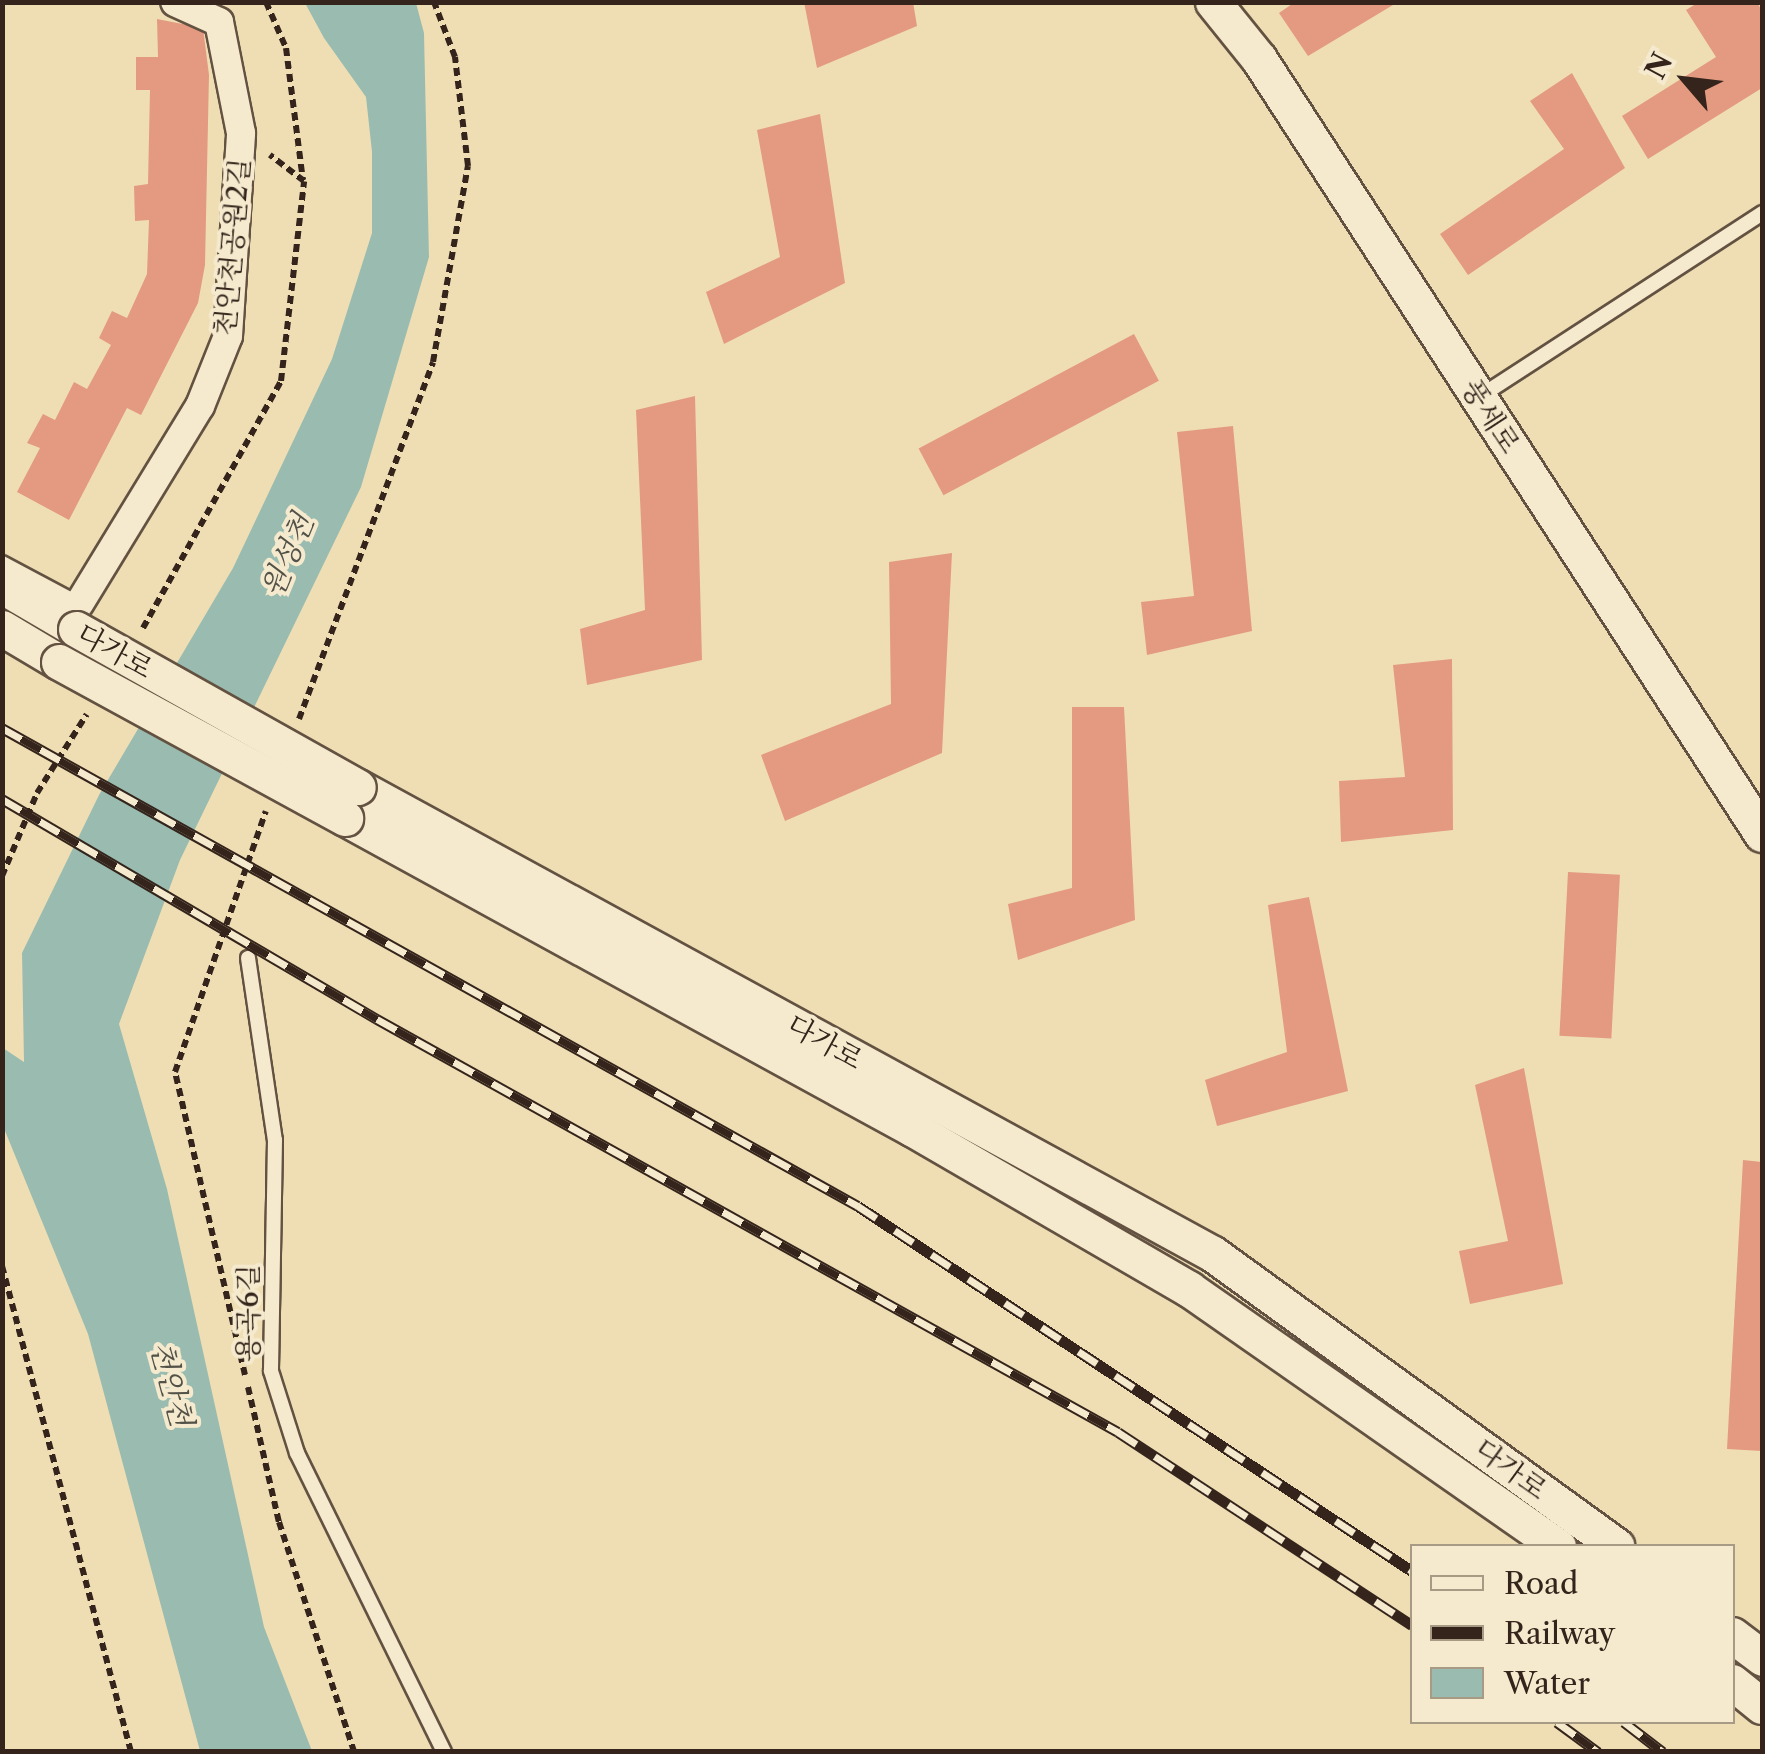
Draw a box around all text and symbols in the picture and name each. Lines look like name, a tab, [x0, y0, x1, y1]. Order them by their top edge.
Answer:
north arrow	[1635, 30, 1735, 130]
text: N	[1638, 47, 1679, 85]
street label: 천안천공원2길	[207, 157, 257, 337]
street label: 풍세로	[1455, 373, 1527, 459]
water label: 원성천	[254, 509, 322, 603]
street label: 다가로	[71, 617, 159, 685]
street label: 다가로	[781, 1008, 869, 1076]
street label: 용곡6길	[231, 1264, 265, 1362]
water label: 천안천	[142, 1337, 200, 1431]
street label: 다가로	[1468, 1432, 1554, 1506]
legend	[1410, 1544, 1735, 1724]
text: Road	[1504, 1565, 1578, 1602]
text: Railway	[1504, 1615, 1615, 1652]
text: Water	[1504, 1665, 1590, 1702]

